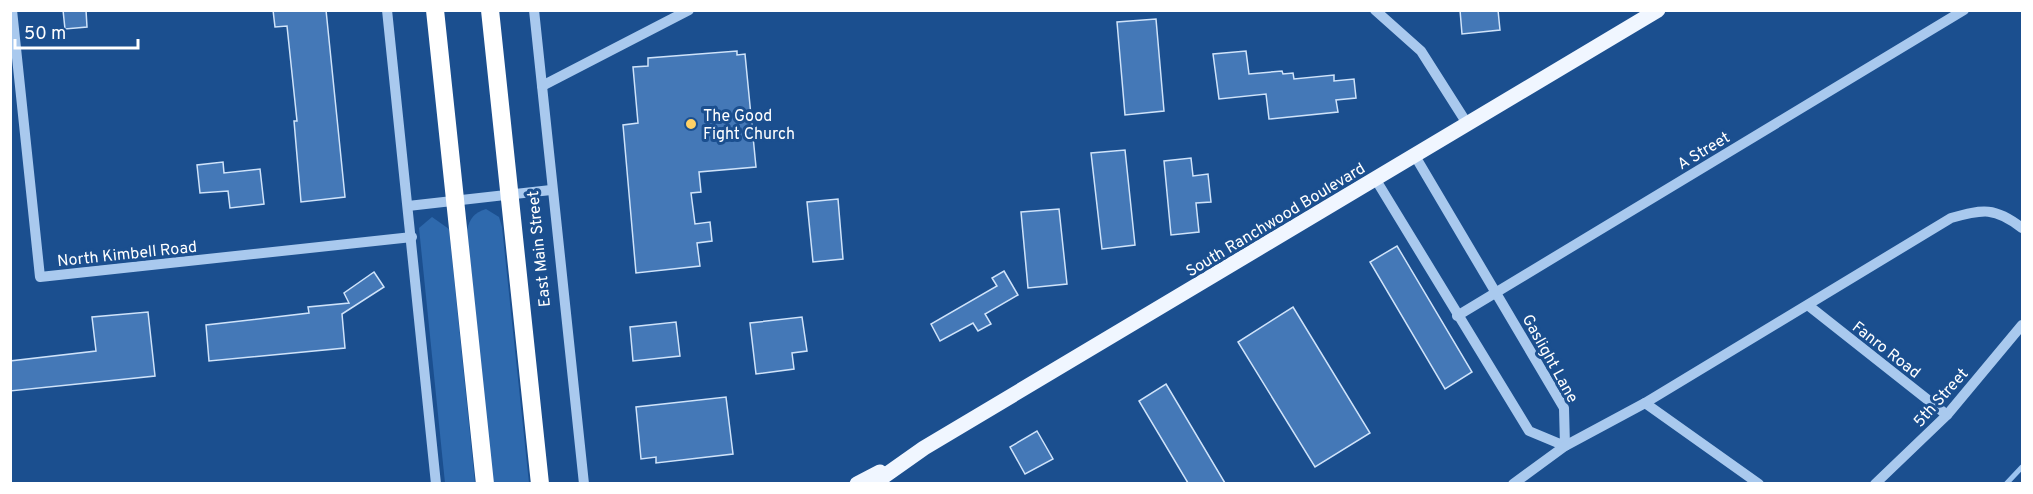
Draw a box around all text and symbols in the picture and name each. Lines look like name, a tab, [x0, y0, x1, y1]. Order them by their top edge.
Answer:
scale bar	[15, 12, 138, 50]
text: 50 m	[24, 23, 66, 46]
place label: The Good Fight Church	[703, 107, 795, 145]
marker: The Good Fight Church	[684, 117, 698, 131]
street label: A Street	[1674, 128, 1734, 175]
street label: South Ranchwood Boulevard	[1183, 159, 1369, 282]
street label: East Main Street	[524, 190, 556, 308]
street label: North Kimbell Road	[56, 238, 198, 272]
street label: Gaslight Lane	[1517, 311, 1582, 407]
street label: Fanro Road	[1848, 318, 1924, 383]
street label: 5th Street	[1910, 365, 1973, 432]

